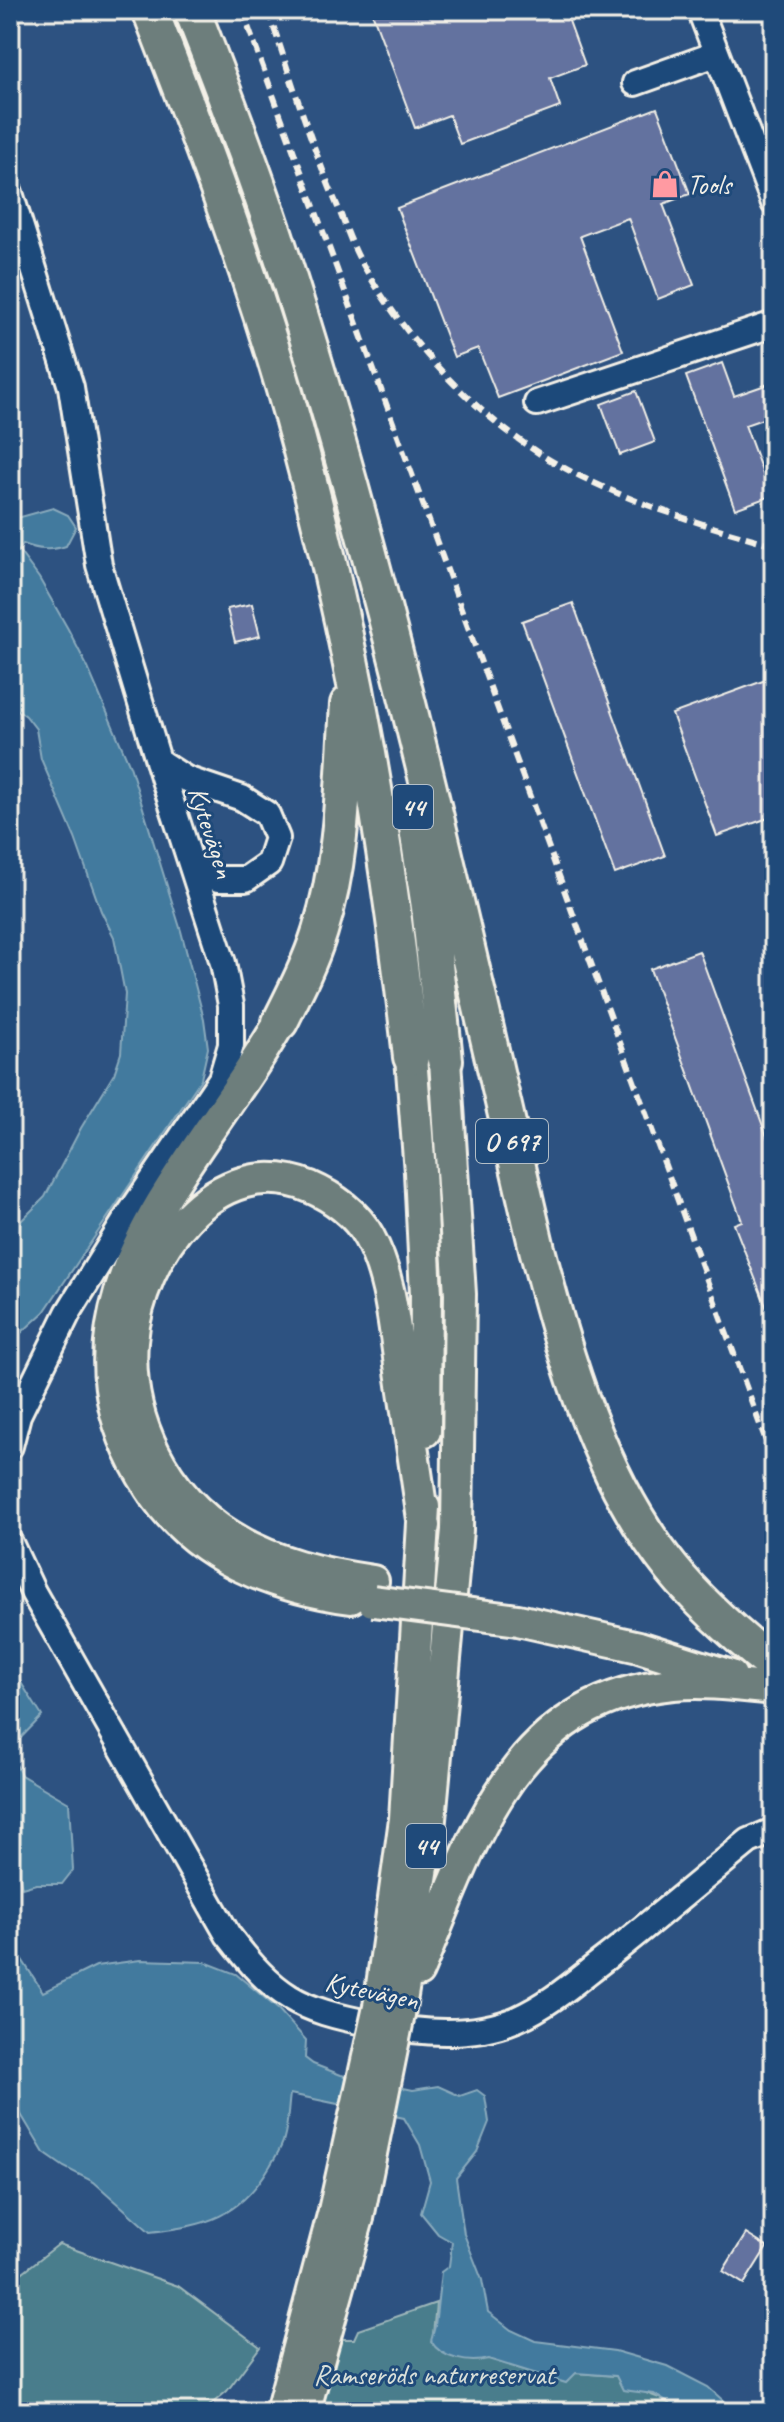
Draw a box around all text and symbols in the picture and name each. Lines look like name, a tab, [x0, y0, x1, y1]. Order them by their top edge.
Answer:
place label: Tools	[687, 167, 734, 202]
shop icon: Tools	[650, 169, 680, 199]
street label: Kytevägen	[180, 782, 243, 883]
road number: 44	[393, 785, 433, 829]
road number: O 697	[476, 1119, 548, 1163]
road number: 44	[406, 1824, 446, 1868]
street label: Kytevägen	[322, 1964, 422, 2017]
park label: Ramseröds naturreservat	[314, 2357, 557, 2392]

